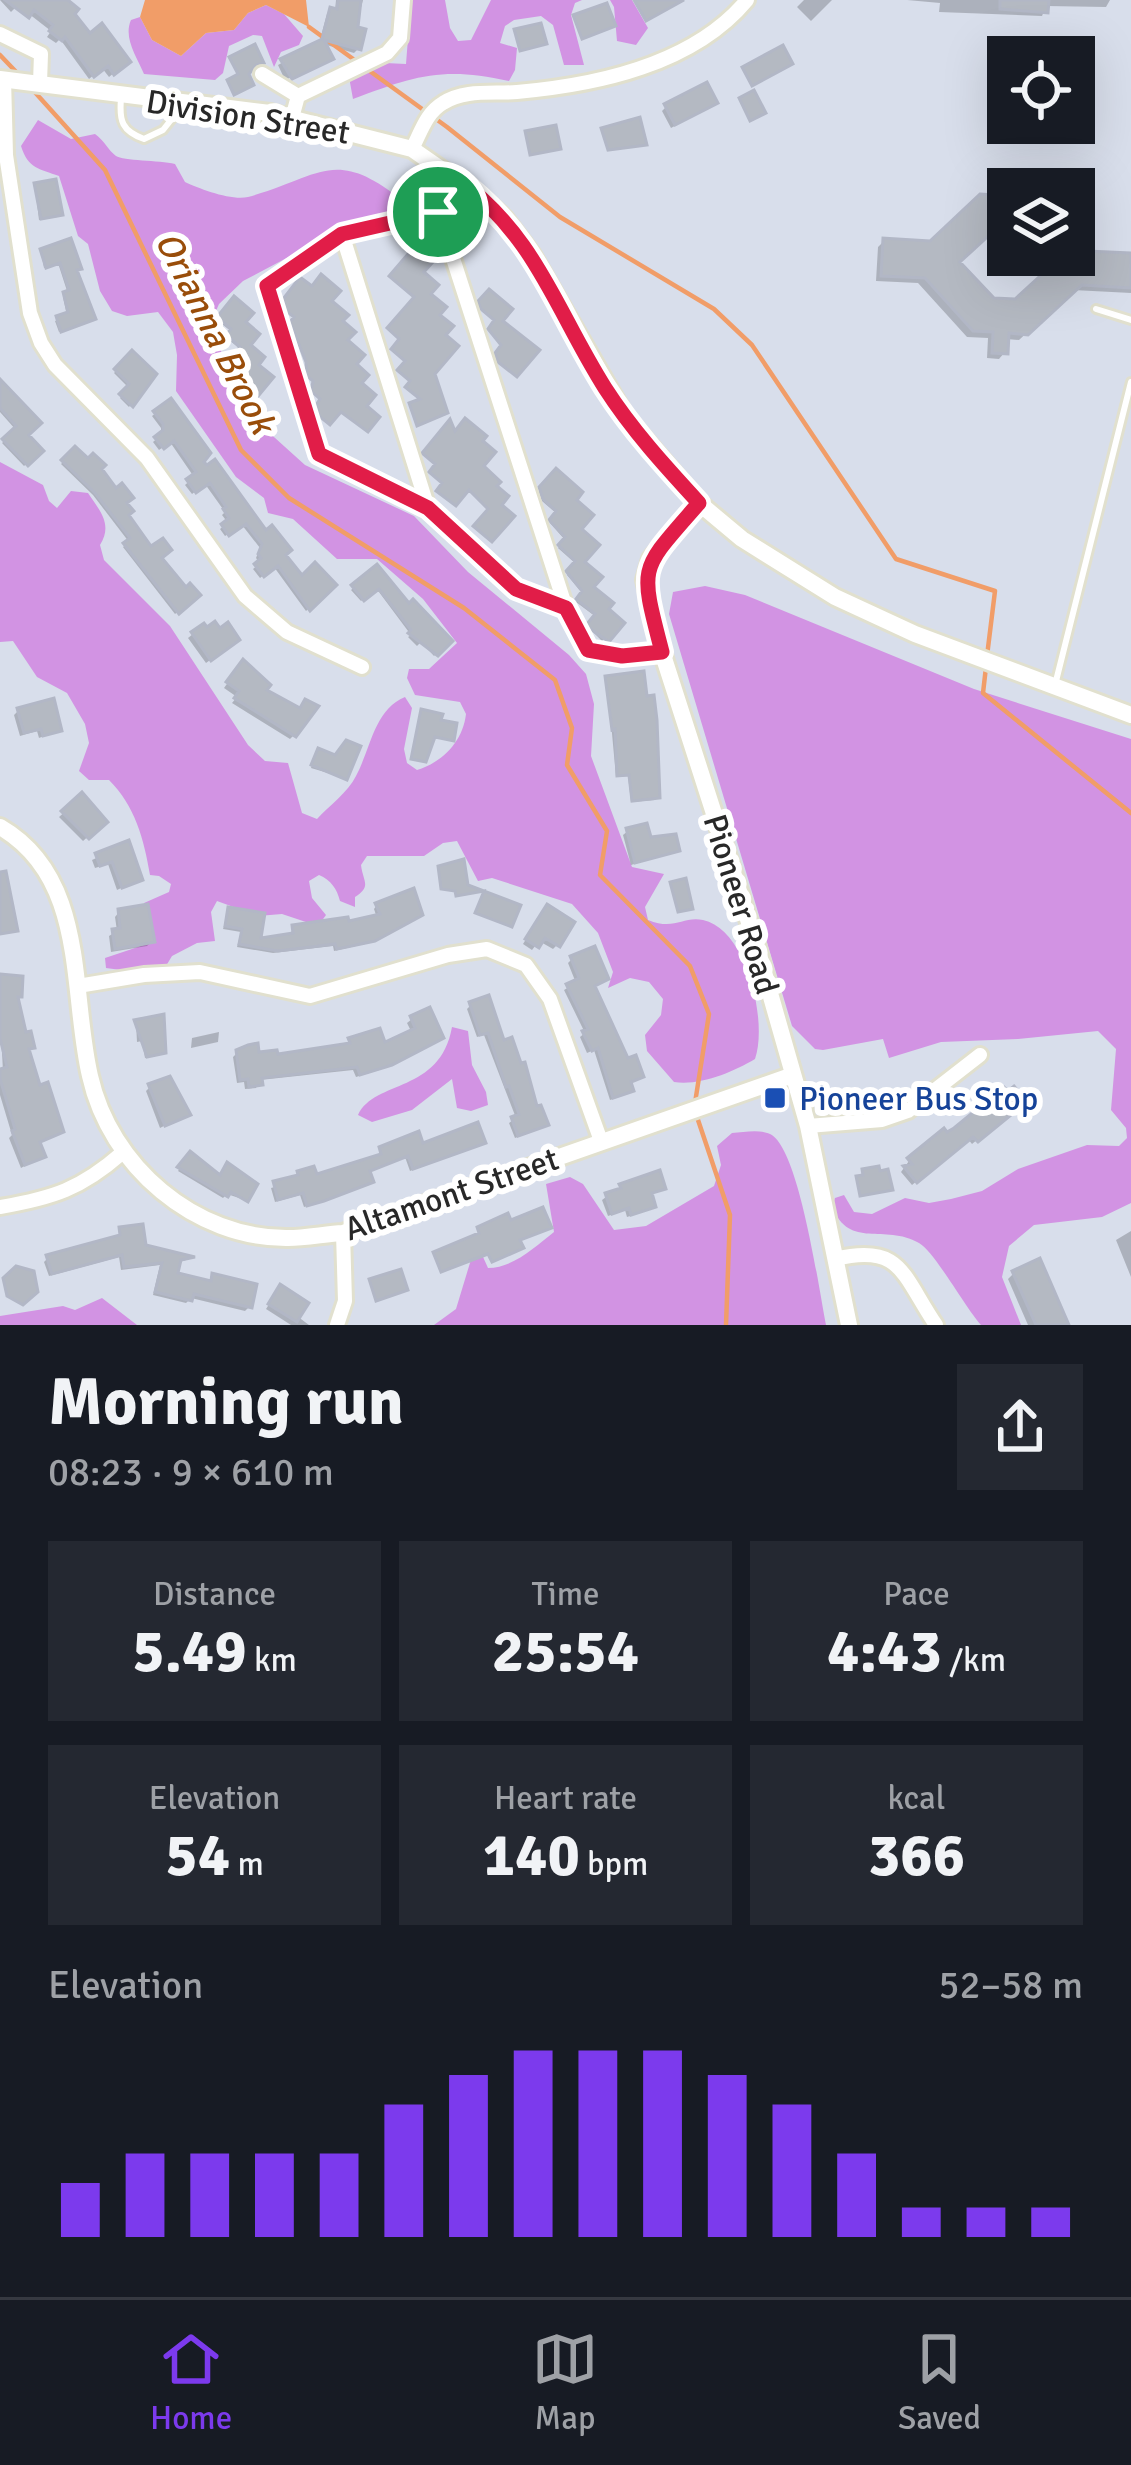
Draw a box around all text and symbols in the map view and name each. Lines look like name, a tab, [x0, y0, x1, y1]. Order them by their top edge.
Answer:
map controls	[987, 36, 1095, 276]
button: locate	[987, 36, 1095, 144]
street label: Division Street	[143, 81, 352, 154]
pin	[387, 161, 489, 263]
button: layers	[987, 168, 1095, 276]
icon: arrive	[405, 179, 471, 245]
water label: Orianna Brook	[145, 224, 286, 444]
street label: Pioneer Road	[694, 810, 787, 999]
place label: Pioneer Bus Stop	[799, 1079, 1038, 1120]
marker: Pioneer Bus Stop	[762, 1085, 788, 1111]
street label: Altamont Street	[339, 1139, 564, 1250]
text: Morning run	[48, 1362, 404, 1443]
button: share	[957, 1364, 1083, 1490]
text: 08:23 · 9 × 610 m	[48, 1448, 334, 1496]
text: Distance	[153, 1574, 276, 1615]
text: Time	[532, 1574, 600, 1615]
text: Pace	[883, 1574, 950, 1615]
text: 5.49	[132, 1615, 247, 1689]
text: 25:54	[492, 1615, 639, 1689]
text: 4:43	[827, 1615, 942, 1689]
text: km	[247, 1640, 297, 1681]
text: /km	[942, 1640, 1006, 1681]
text: Elevation	[149, 1778, 280, 1819]
text: Heart rate	[494, 1778, 637, 1819]
text: kcal	[888, 1778, 945, 1819]
text: 54	[165, 1819, 230, 1893]
text: 140	[483, 1819, 580, 1893]
text: 366	[868, 1819, 965, 1893]
text: m	[230, 1844, 264, 1885]
text: bpm	[580, 1844, 648, 1885]
text: Elevation	[48, 1961, 203, 2009]
text: 52–58 m	[938, 1961, 1083, 2009]
tab: Home	[150, 2326, 232, 2439]
tab: Map	[532, 2326, 598, 2439]
tab: Saved	[898, 2326, 981, 2439]

